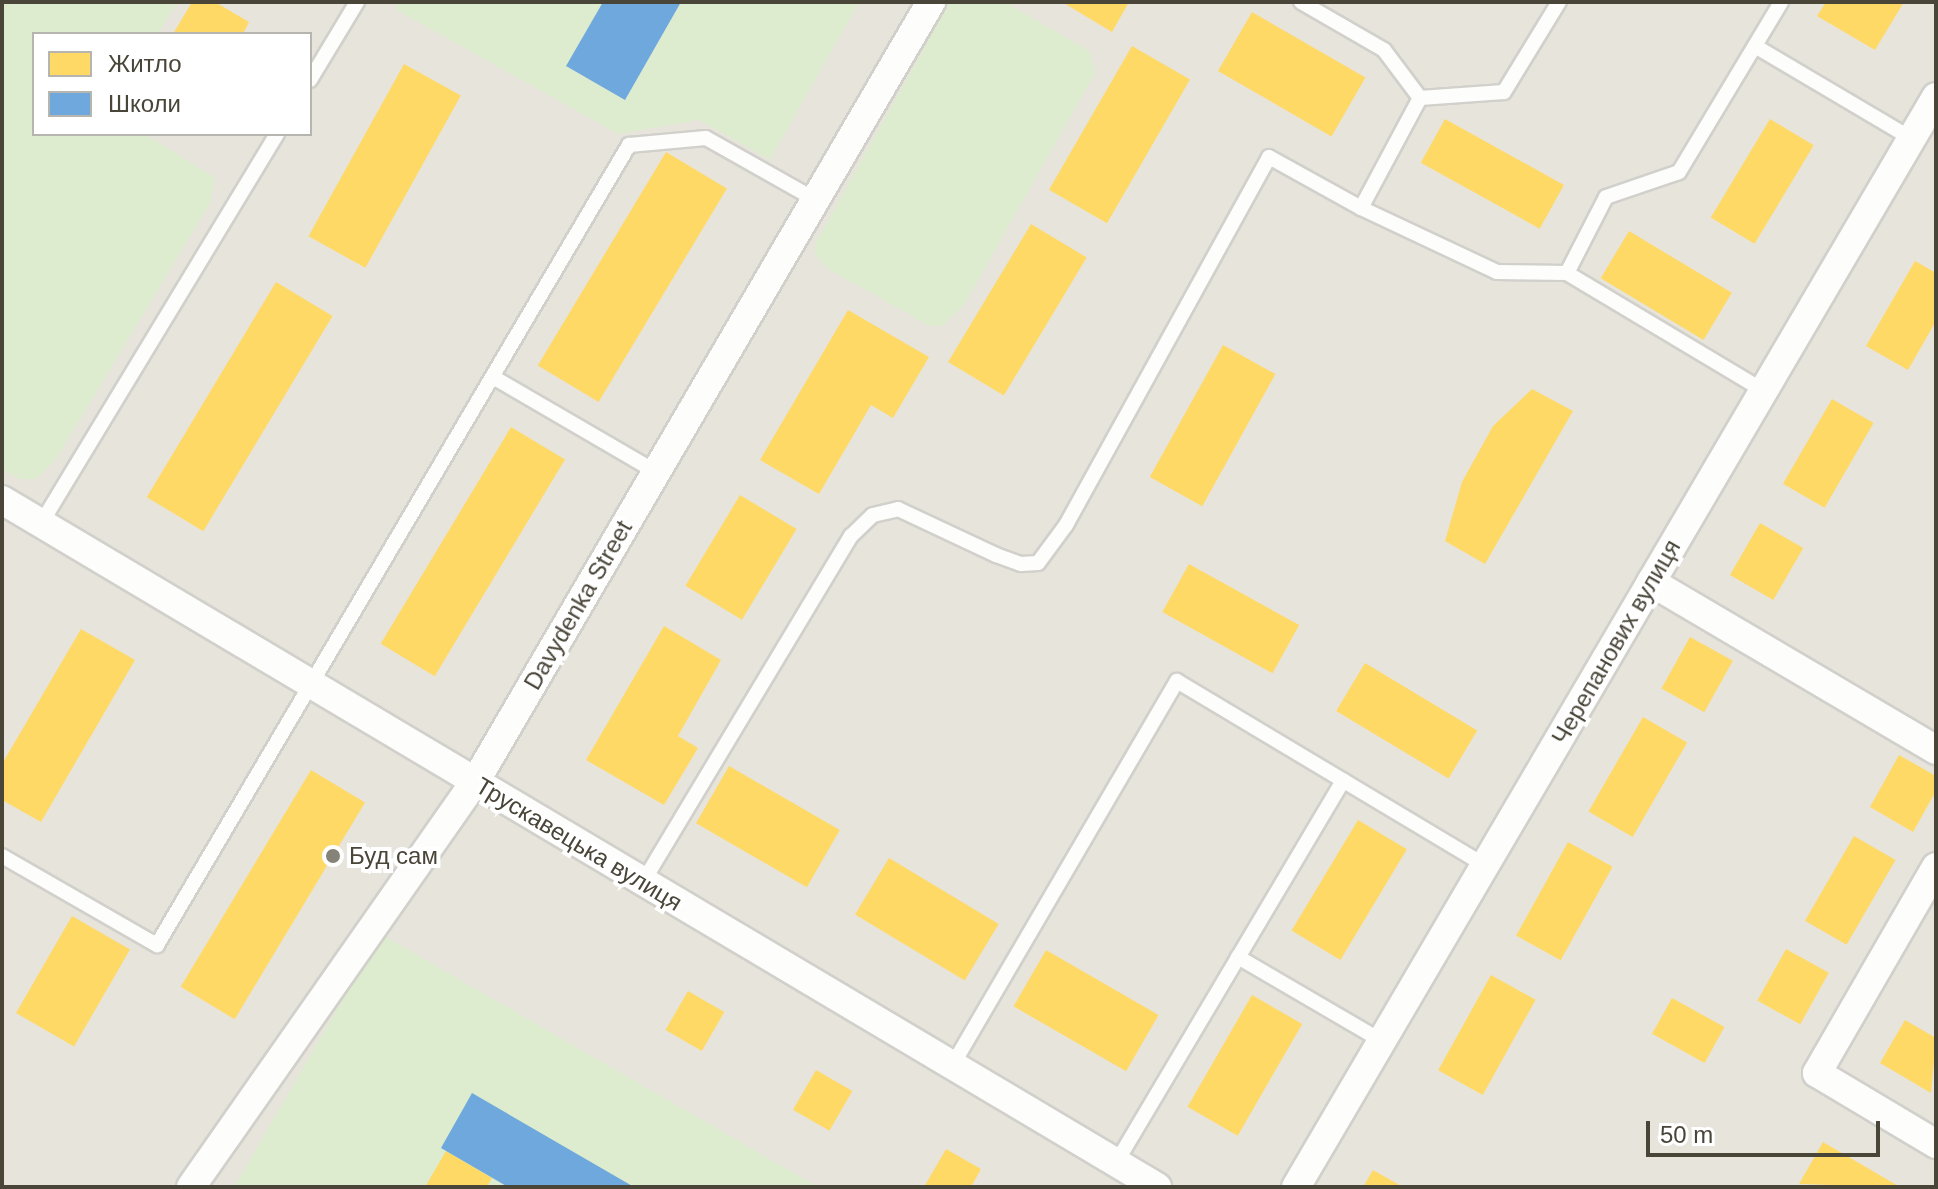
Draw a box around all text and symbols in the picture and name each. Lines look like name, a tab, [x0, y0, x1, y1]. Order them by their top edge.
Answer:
legend	[32, 32, 312, 136]
text: Житло	[108, 50, 182, 77]
text: Школи	[108, 90, 181, 117]
street label: Davydenka Street	[518, 515, 638, 695]
street label: Черепанових вулиця	[1546, 534, 1686, 750]
street label: Трускавецька вулиця	[471, 771, 687, 917]
place label: Буд сам	[349, 842, 438, 870]
marker: Буд сам	[324, 847, 342, 865]
scale bar	[1650, 1105, 1884, 1155]
text: 50 m	[1660, 1121, 1713, 1148]

